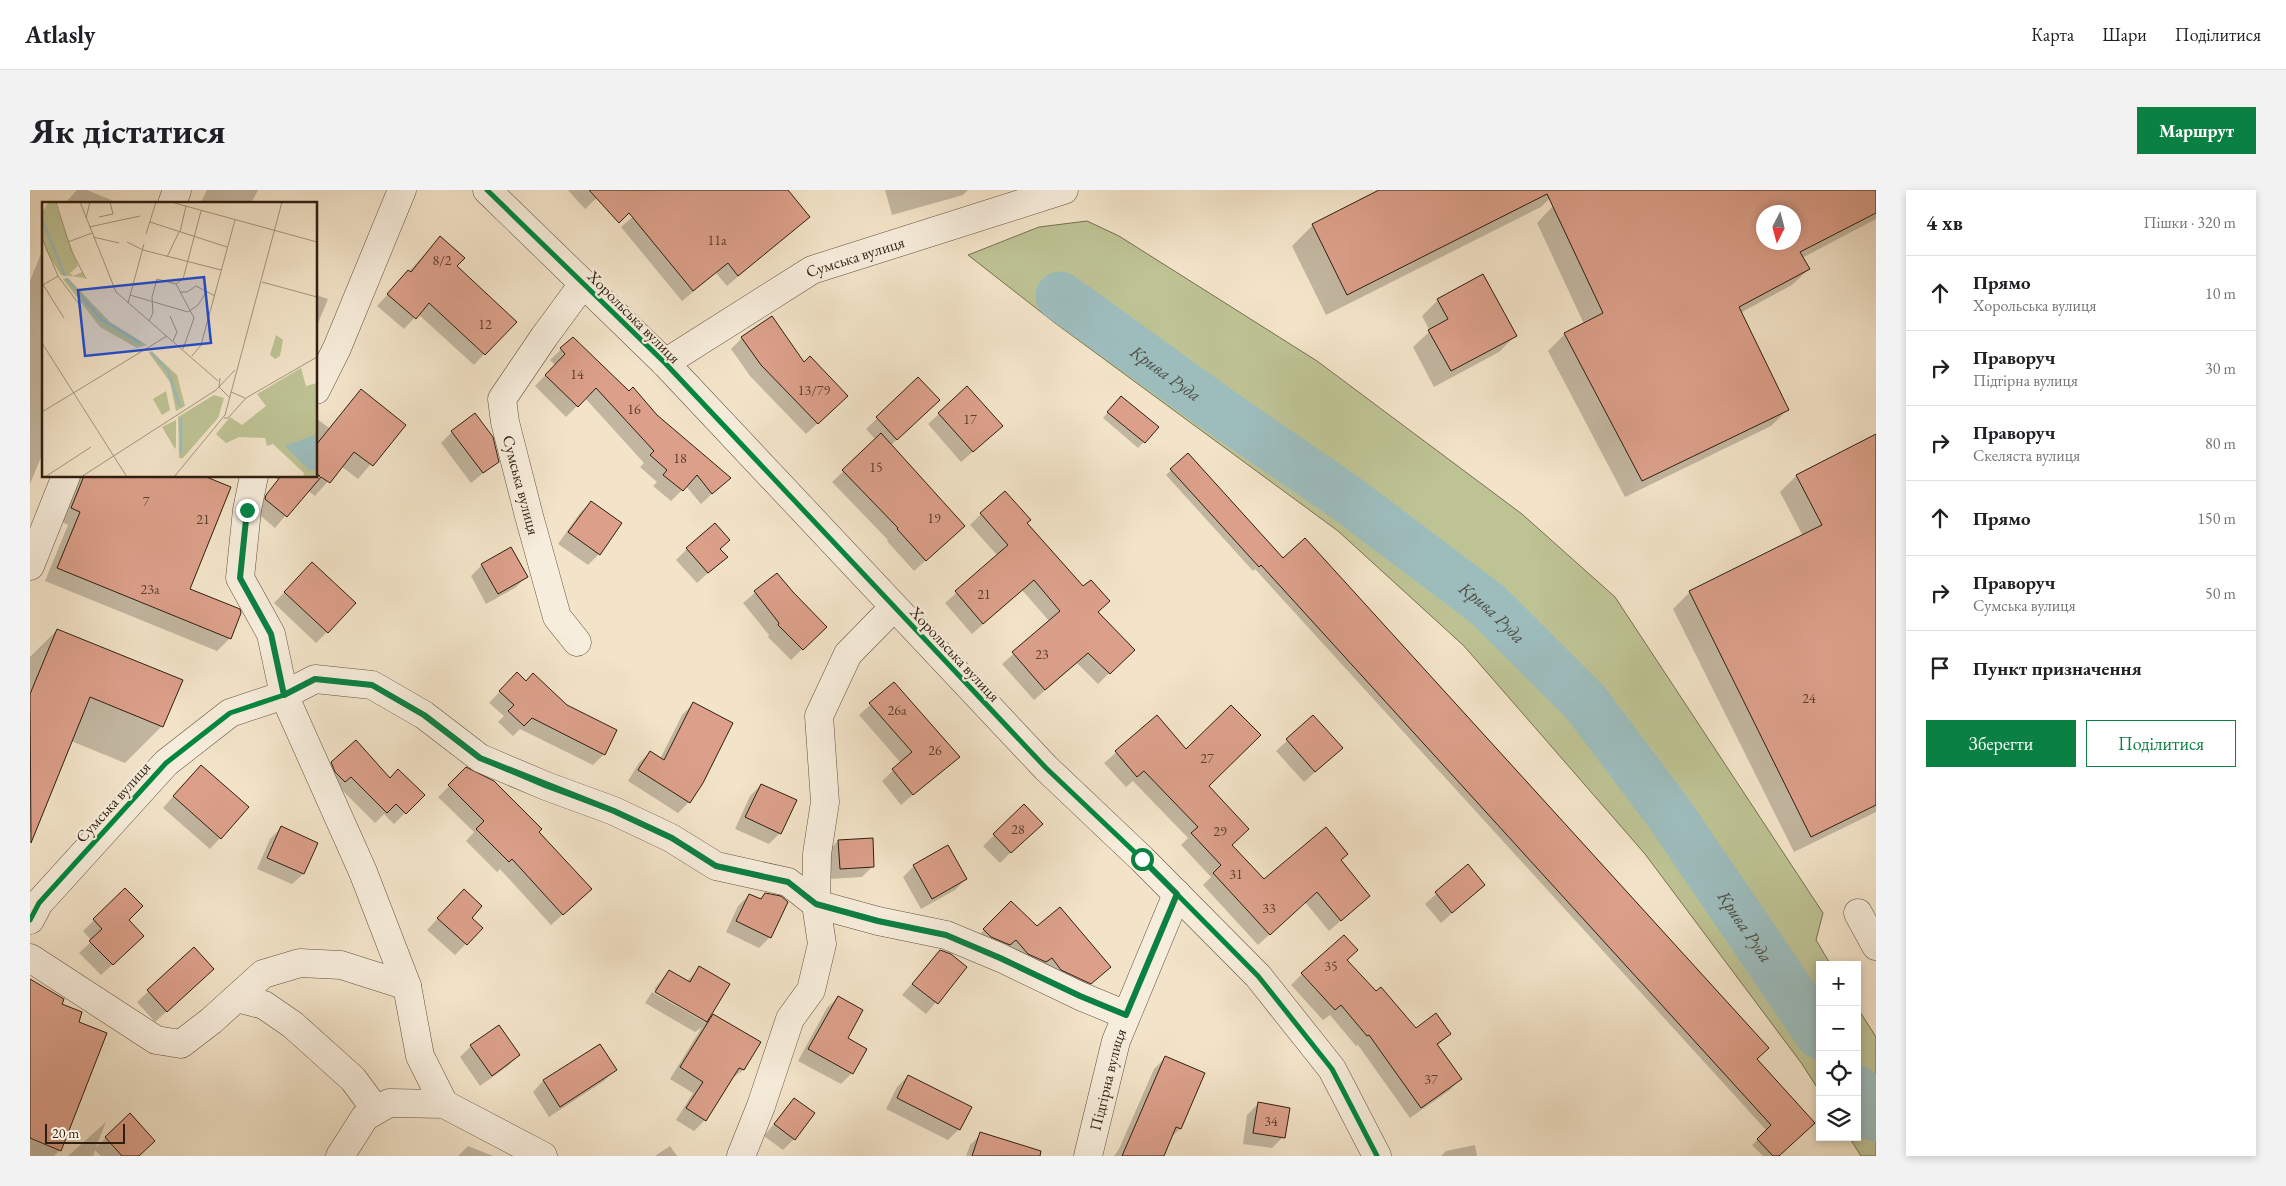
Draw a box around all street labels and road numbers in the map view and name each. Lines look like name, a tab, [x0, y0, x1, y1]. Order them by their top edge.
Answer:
street label: Сумська вулиця	[801, 231, 907, 282]
street label: Хорольська вулиця	[582, 265, 685, 368]
street label: Сумська вулиця	[498, 433, 544, 537]
street label: Хорольська вулиця	[905, 601, 1005, 706]
street label: Сумська вулиця	[71, 757, 155, 847]
street label: Підгірна вулиця	[1084, 1025, 1131, 1133]

